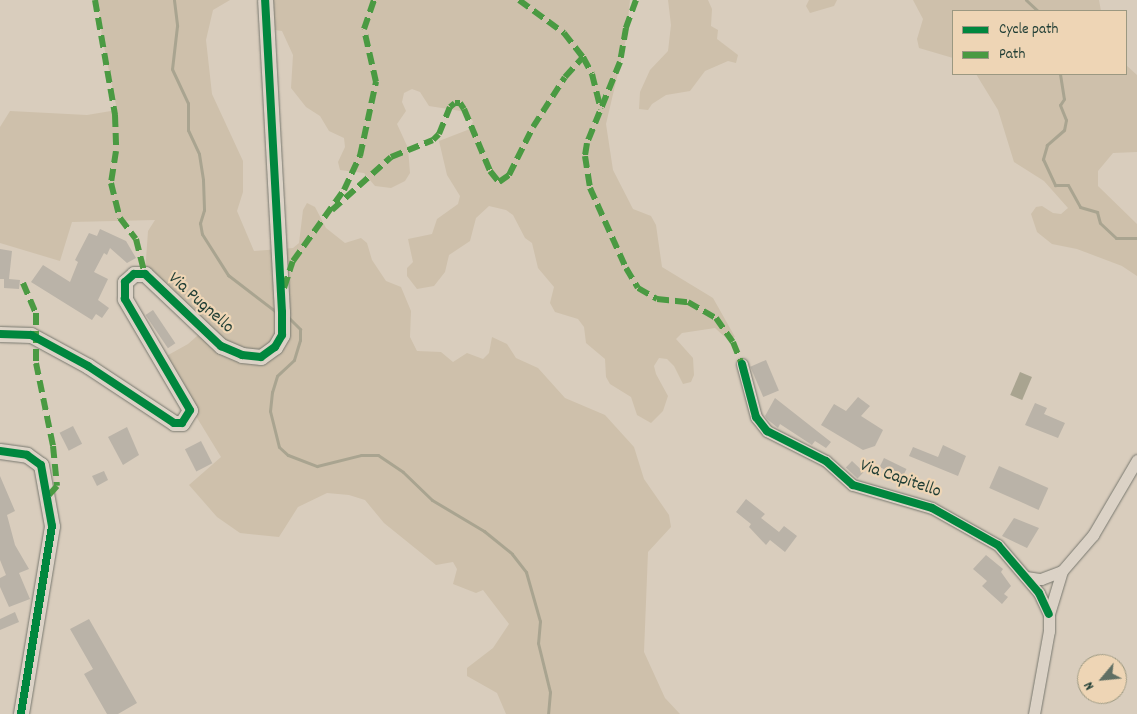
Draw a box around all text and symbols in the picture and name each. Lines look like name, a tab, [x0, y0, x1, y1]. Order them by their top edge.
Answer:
legend	[952, 10, 1127, 75]
text: Cycle path	[999, 19, 1058, 41]
text: Path	[999, 44, 1025, 66]
street label: Via Pugnello	[163, 269, 237, 339]
street label: Via Capitello	[856, 456, 944, 504]
north arrow	[1077, 654, 1127, 704]
text: N	[1079, 678, 1100, 693]

